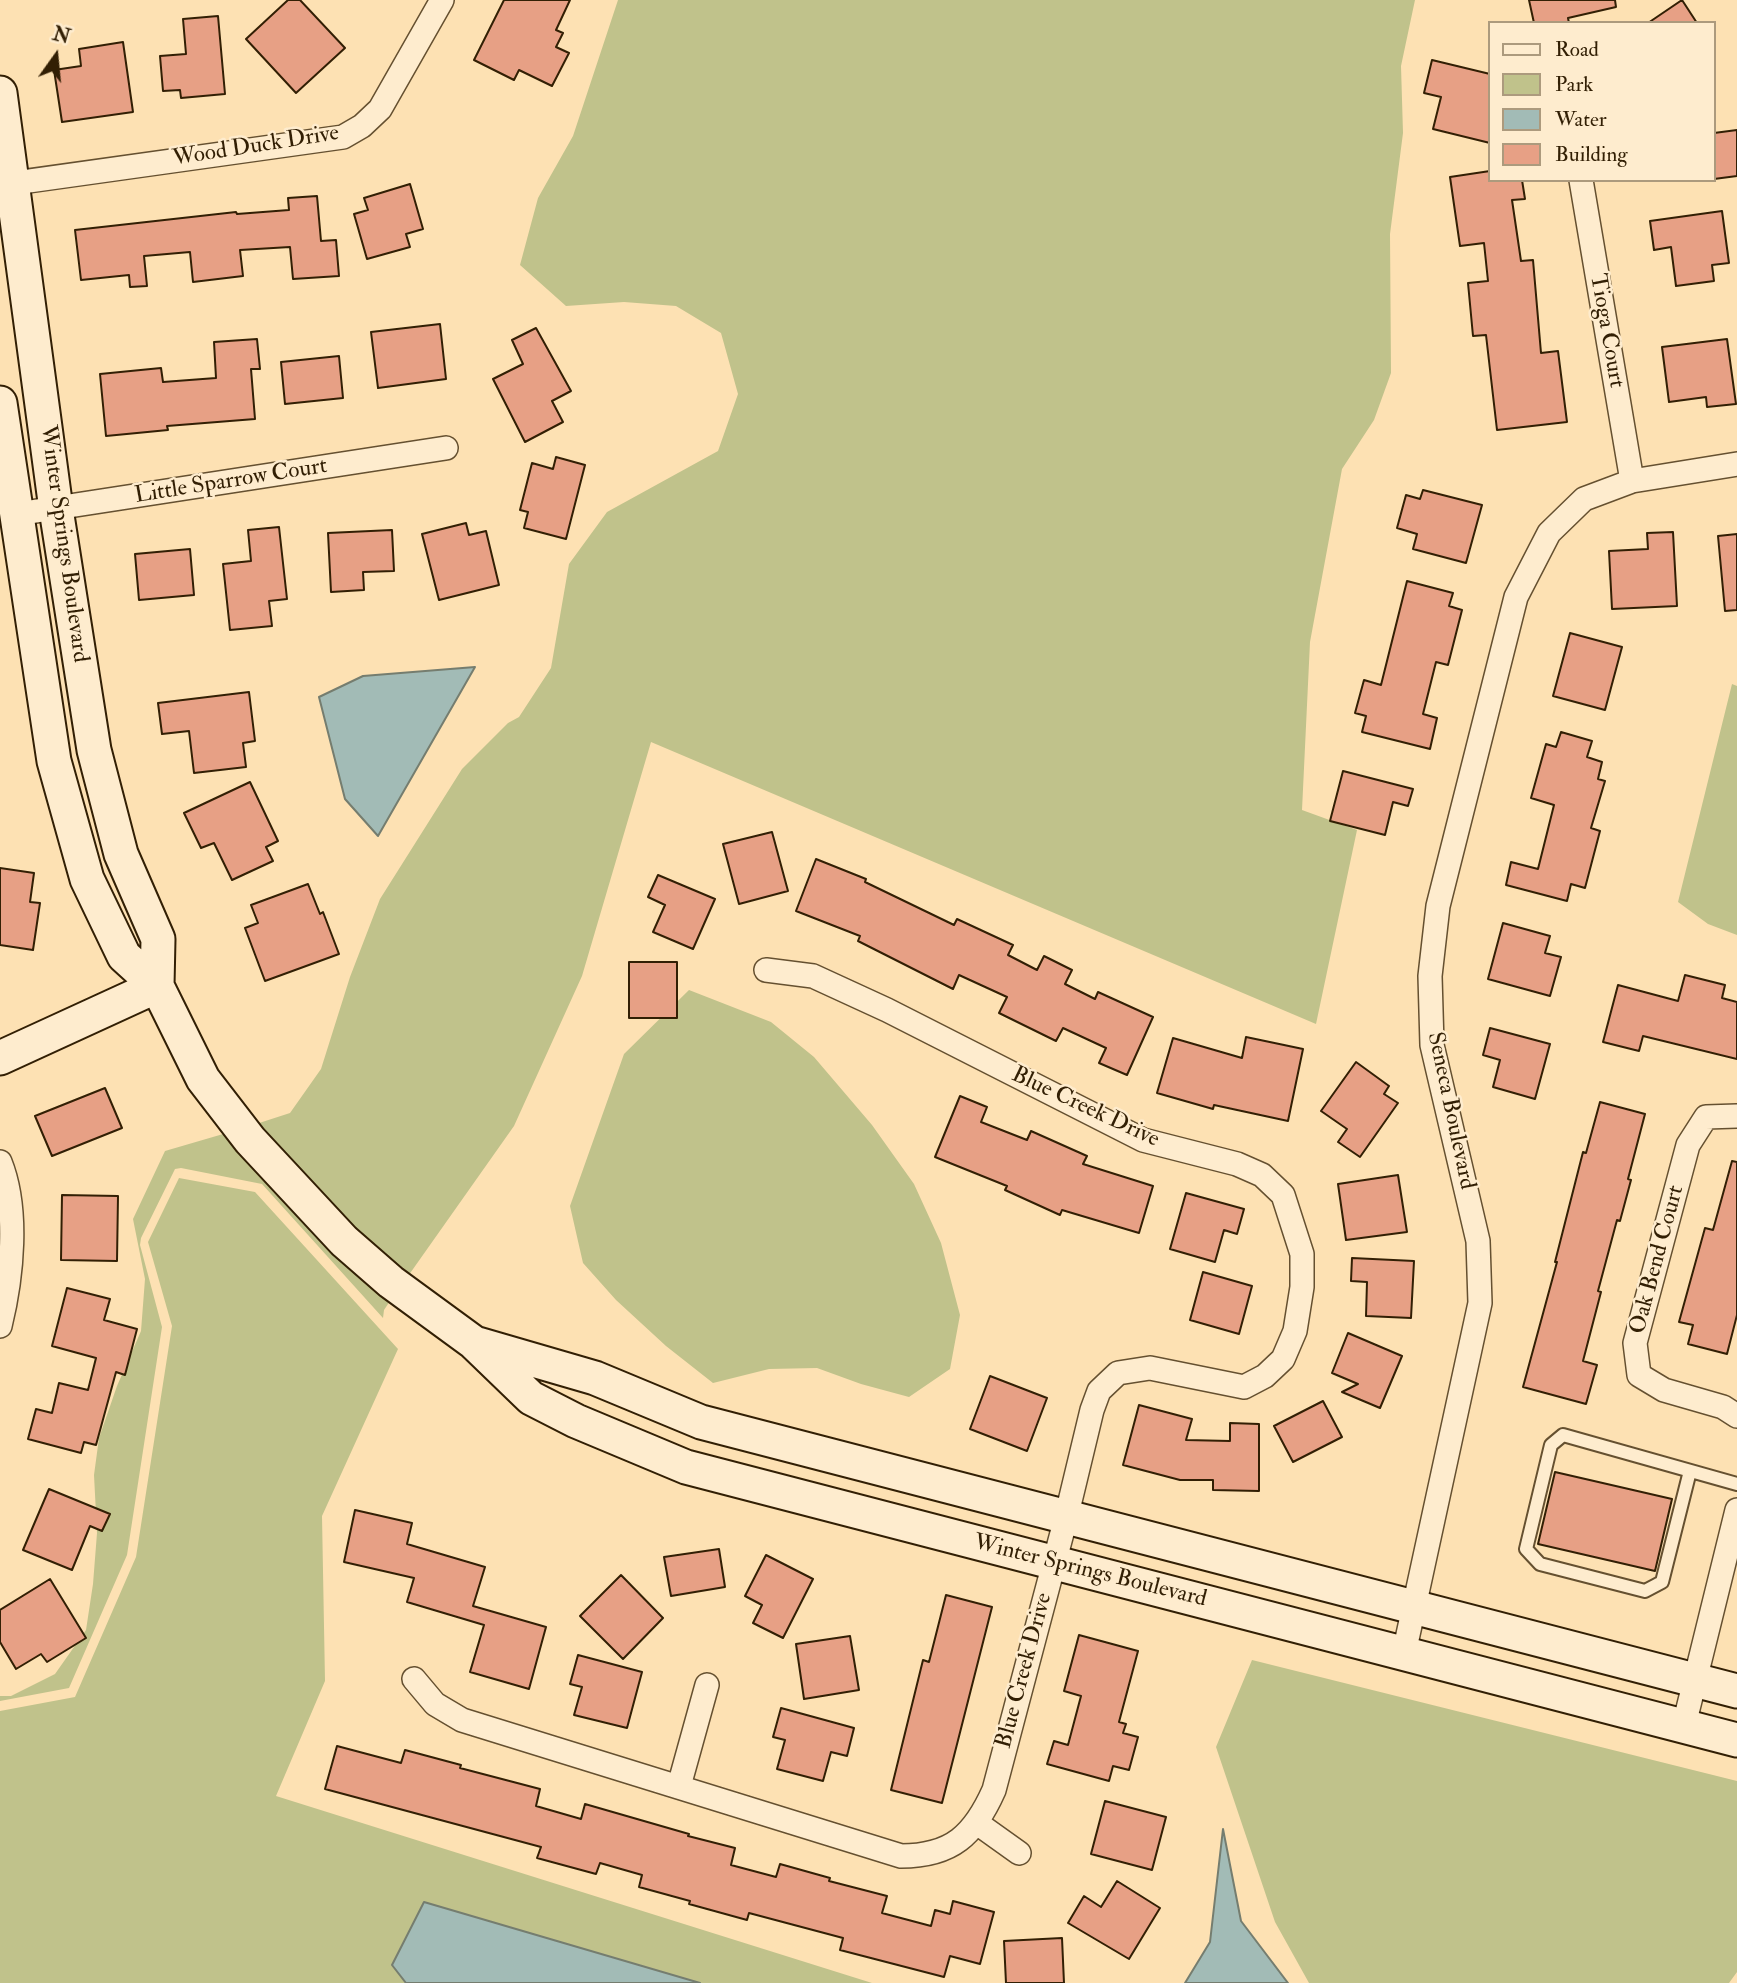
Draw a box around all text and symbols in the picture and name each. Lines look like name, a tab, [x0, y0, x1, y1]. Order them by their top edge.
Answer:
north arrow	[21, 21, 91, 91]
legend	[1488, 21, 1716, 182]
text: N	[50, 22, 73, 50]
text: Road	[1555, 36, 1599, 63]
text: Park	[1555, 71, 1593, 98]
text: Water	[1555, 106, 1607, 133]
street label: Wood Duck Drive	[171, 120, 341, 174]
text: Building	[1555, 141, 1628, 168]
street label: Tioga Court	[1582, 272, 1630, 390]
street label: Winter Springs Boulevard	[33, 424, 93, 664]
street label: Little Sparrow Court	[133, 453, 329, 511]
street label: Seneca Boulevard	[1420, 1030, 1480, 1192]
street label: Blue Creek Drive	[1007, 1062, 1163, 1154]
street label: Oak Bend Court	[1625, 1183, 1691, 1337]
street label: Winter Springs Boulevard	[971, 1530, 1209, 1614]
street label: Blue Creek Drive	[991, 1590, 1059, 1752]

